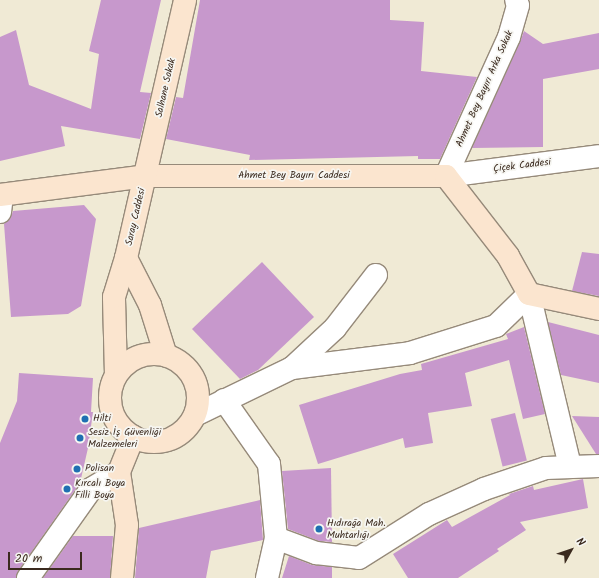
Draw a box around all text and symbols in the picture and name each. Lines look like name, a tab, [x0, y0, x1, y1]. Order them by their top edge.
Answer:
street label: Ahmet Bey Bayırı Arka Sokak	[454, 29, 516, 149]
street label: Salhane Sokak	[153, 57, 179, 119]
street label: Çiçek Caddesi	[493, 157, 551, 175]
street label: Ahmet Bey Bayırı Caddesi	[238, 170, 350, 182]
street label: Saray Caddesi	[124, 187, 148, 247]
place label: Hilti	[93, 413, 111, 425]
marker: Hilti	[80, 414, 90, 424]
place label: Sesiz İş Güvenliği Malzemeleri	[88, 426, 161, 450]
marker: Sesiz İş Güvenliği Malzemeleri	[75, 433, 85, 443]
place label: Polisan	[85, 463, 114, 475]
marker: Polisan	[72, 464, 82, 474]
place label: Kırcalı Boya Filli Boya	[75, 477, 125, 500]
marker: Kırcalı Boya Filli Boya	[62, 484, 72, 494]
place label: Hıdırağa Mah. Muhtarlığı	[327, 517, 386, 540]
marker: Hıdırağa Mah. Muhtarlığı	[314, 524, 324, 534]
north arrow	[551, 530, 591, 570]
text: N	[571, 534, 589, 551]
scale bar	[10, 544, 84, 570]
text: 20 m	[15, 549, 42, 568]

